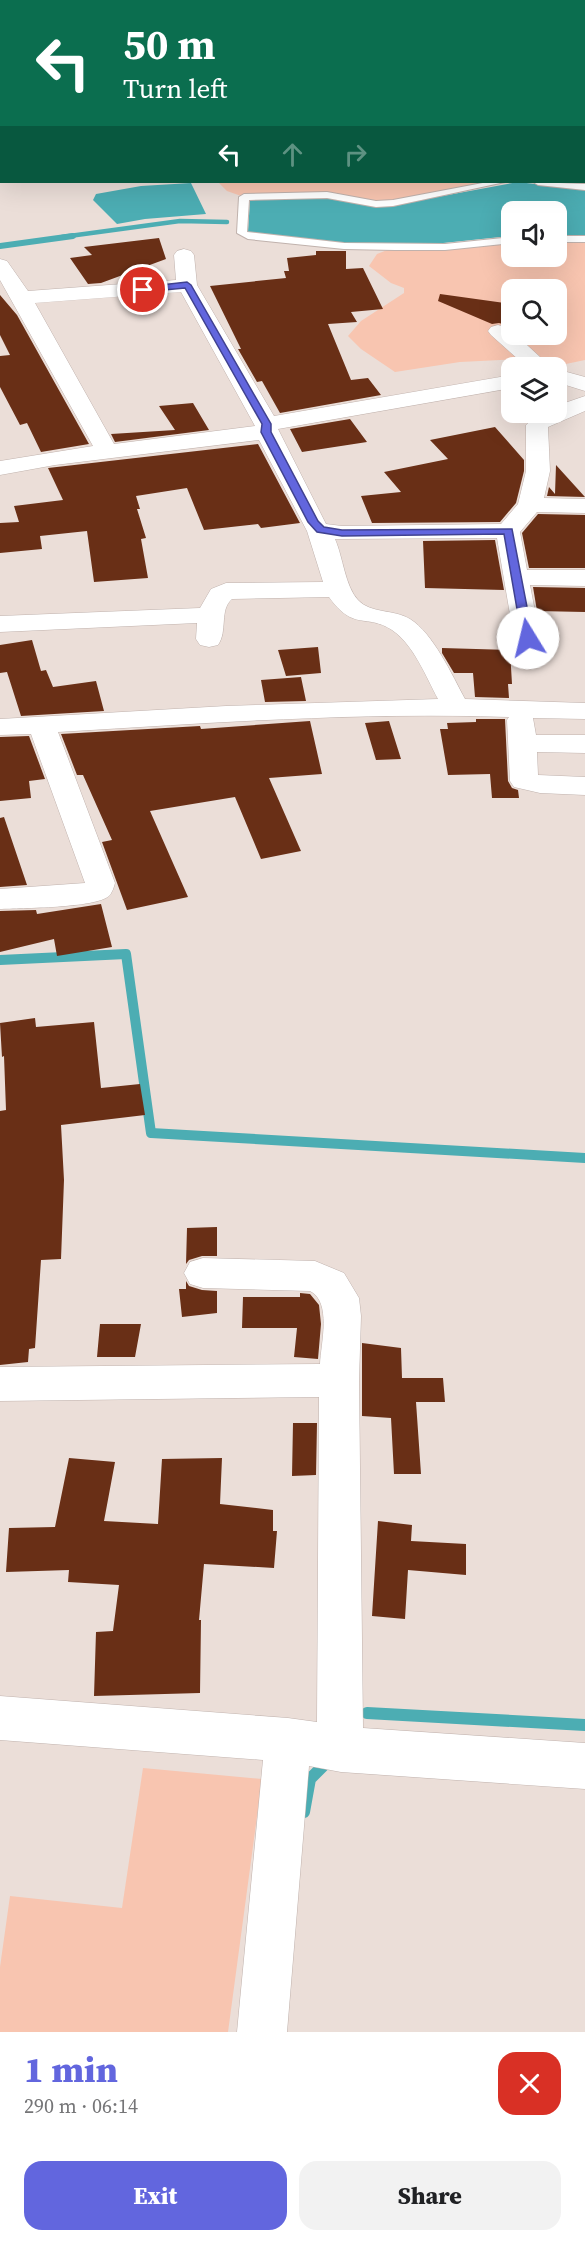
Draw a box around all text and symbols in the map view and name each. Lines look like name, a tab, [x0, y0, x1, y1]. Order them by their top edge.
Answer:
text: 50 m	[123, 15, 216, 73]
icon: left	[24, 24, 102, 102]
text: Turn left	[123, 70, 227, 107]
icon: left	[213, 138, 246, 171]
icon: ahead	[276, 138, 309, 171]
icon: right	[339, 138, 372, 171]
map controls	[501, 201, 567, 423]
button: sound	[501, 201, 567, 267]
pin	[117, 264, 168, 315]
icon: arrive	[126, 273, 159, 306]
button: search	[501, 279, 567, 345]
button: layers	[501, 357, 567, 423]
position arrow	[496, 606, 560, 670]
text: 1 min	[24, 2045, 118, 2094]
button: close	[498, 2052, 561, 2115]
text: 290 m · 06:14	[24, 2092, 138, 2120]
button: Exit	[24, 2161, 287, 2230]
button: Share	[299, 2161, 561, 2230]

